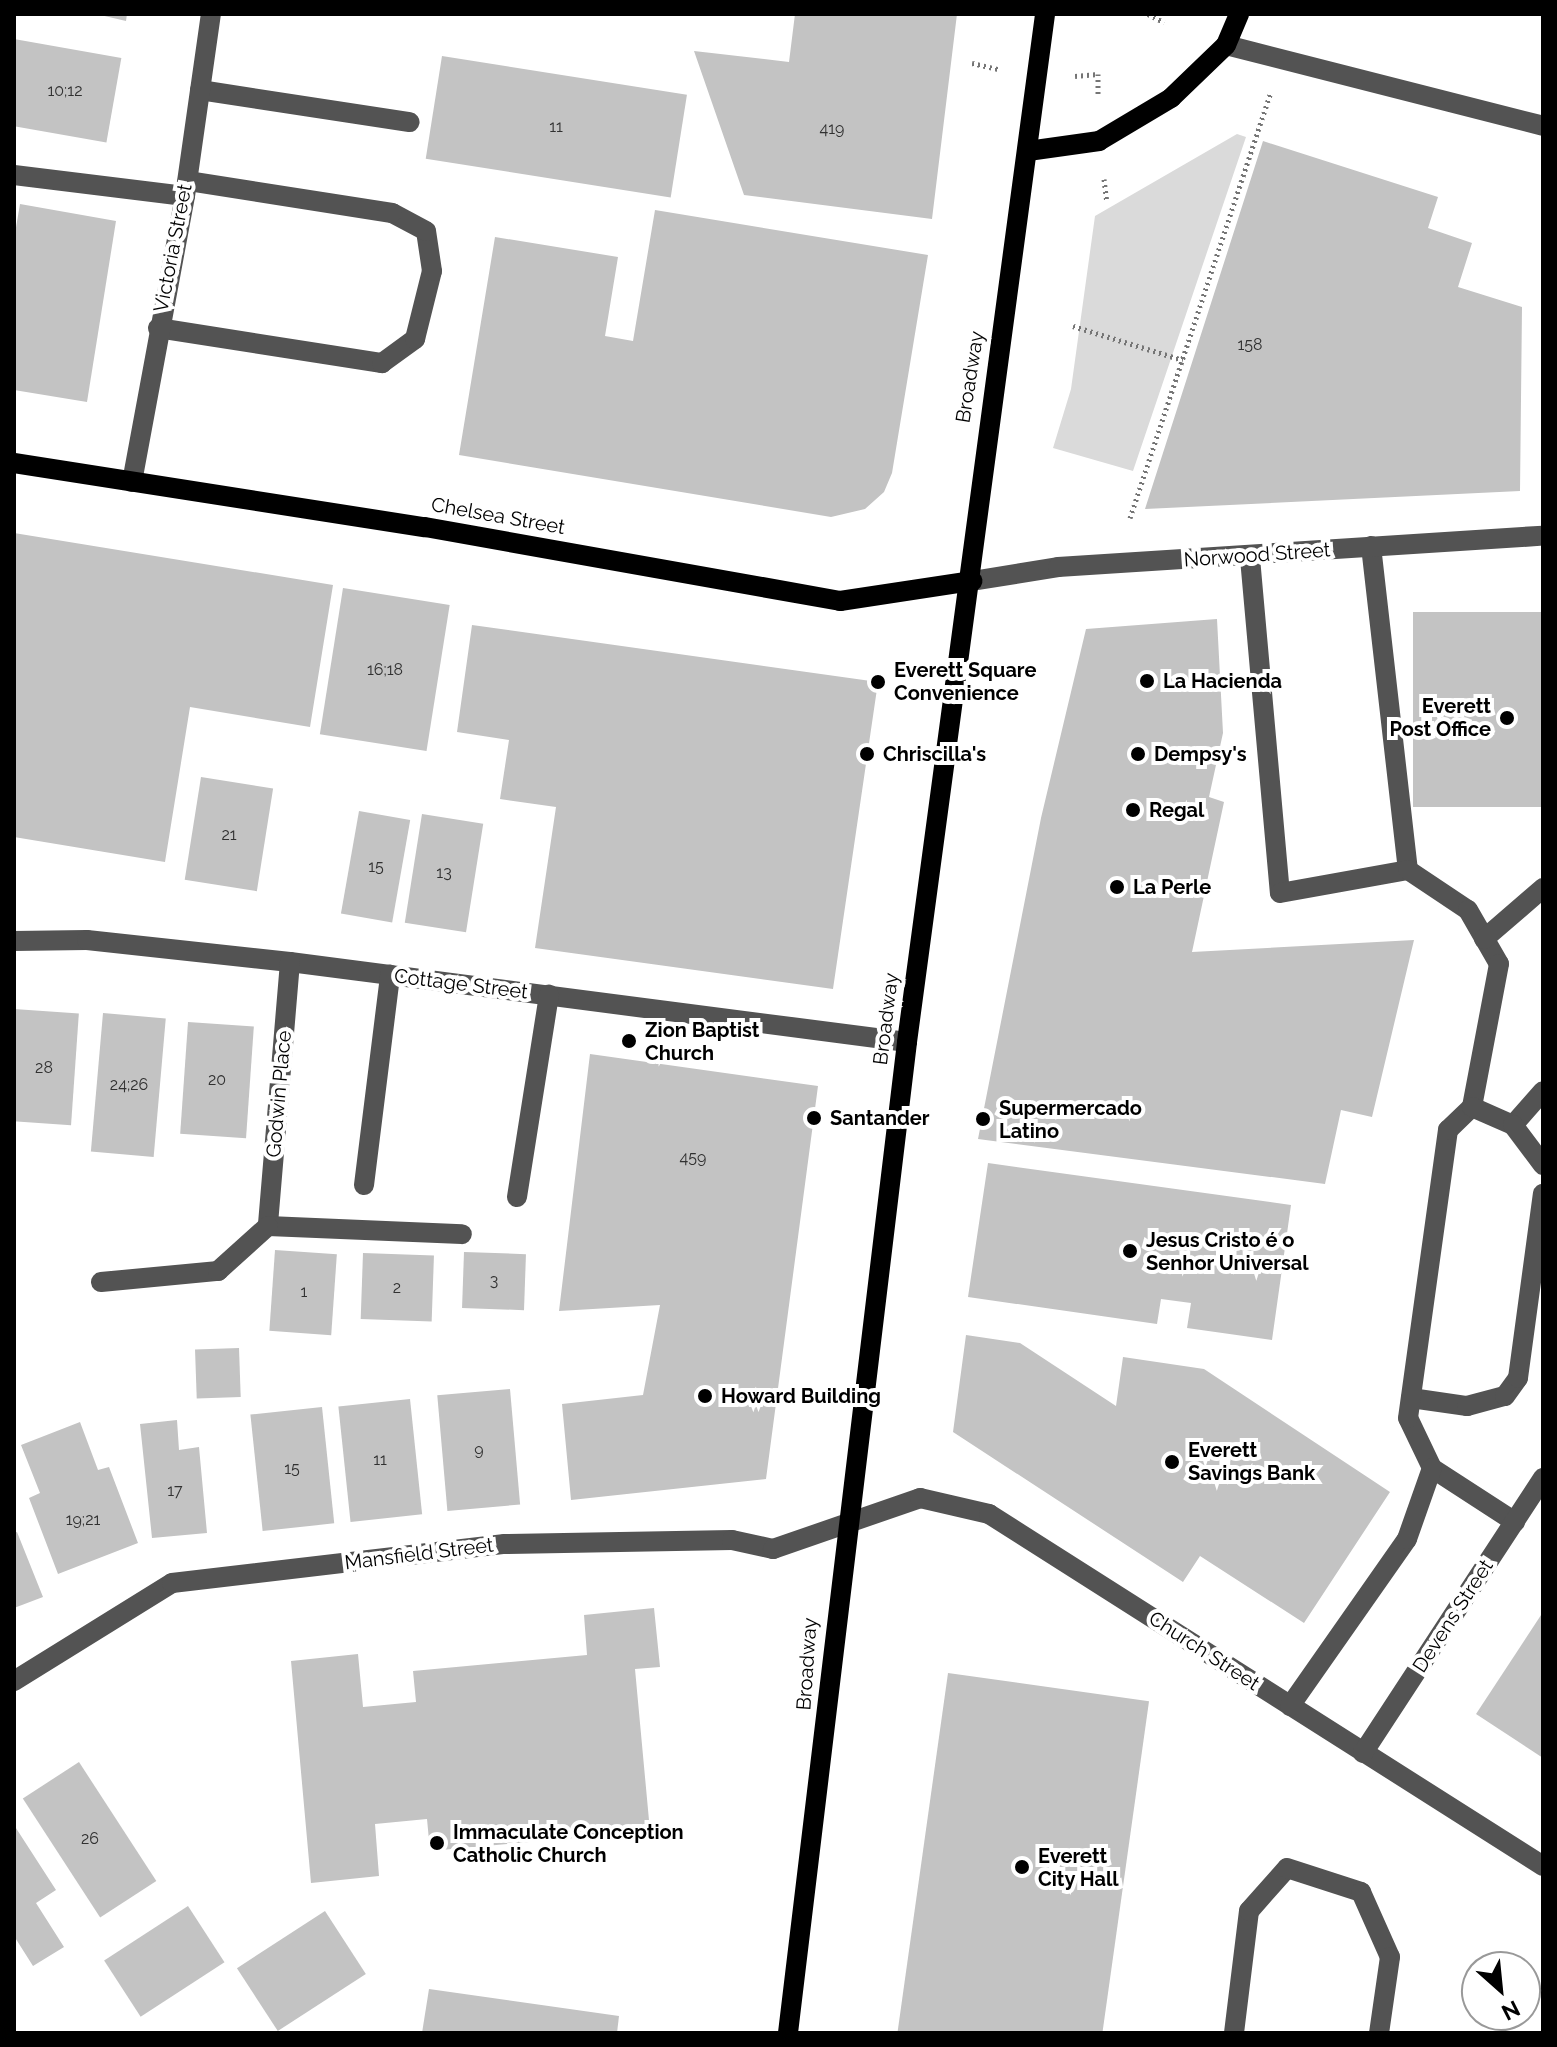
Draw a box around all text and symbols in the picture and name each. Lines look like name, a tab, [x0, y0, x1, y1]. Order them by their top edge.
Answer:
house number: 10;12	[47, 81, 83, 101]
house number: 11	[549, 117, 563, 137]
house number: 419	[820, 119, 844, 139]
street label: Victoria Street	[149, 182, 197, 314]
street label: Broadway	[951, 329, 989, 425]
house number: 158	[1237, 335, 1263, 355]
street label: Chelsea Street	[429, 492, 567, 540]
street label: Norwood Street	[1183, 538, 1331, 572]
place label: Everett Square Convenience	[894, 658, 1036, 705]
house number: 16;18	[367, 660, 403, 680]
place label: La Hacienda	[1163, 669, 1282, 693]
marker: La Hacienda	[1138, 672, 1156, 690]
marker: Everett Square Convenience	[869, 673, 887, 691]
place label: Everett Post Office	[1389, 694, 1491, 741]
marker: Everett Post Office	[1498, 709, 1516, 727]
place label: Chriscilla's	[883, 742, 986, 766]
place label: Dempsy's	[1154, 742, 1247, 766]
marker: Chriscilla's	[858, 745, 876, 763]
marker: Dempsy's	[1129, 745, 1147, 763]
place label: Regal	[1149, 798, 1204, 822]
marker: Regal	[1124, 801, 1142, 819]
house number: 21	[221, 825, 237, 845]
house number: 15	[368, 857, 384, 877]
house number: 13	[436, 863, 452, 883]
place label: La Perle	[1133, 875, 1211, 899]
marker: La Perle	[1108, 878, 1126, 896]
street label: Cottage Street	[393, 964, 529, 1004]
street label: Broadway	[868, 972, 904, 1066]
place label: Zion Baptist Church	[645, 1018, 760, 1065]
street label: Godwin Place	[261, 1029, 297, 1159]
marker: Zion Baptist Church	[620, 1032, 638, 1050]
house number: 28	[35, 1058, 53, 1078]
house number: 20	[208, 1070, 226, 1090]
house number: 24;26	[110, 1075, 148, 1095]
place label: Supermercado Latino	[999, 1096, 1142, 1143]
place label: Santander	[830, 1106, 930, 1130]
marker: Santander	[805, 1109, 823, 1127]
marker: Supermercado Latino	[974, 1110, 992, 1128]
house number: 459	[680, 1148, 706, 1168]
place label: Jesus Cristo é o Senhor Universal	[1146, 1228, 1309, 1275]
marker: Jesus Cristo é o Senhor Universal	[1121, 1242, 1139, 1260]
house number: 3	[490, 1271, 498, 1291]
house number: 2	[393, 1278, 401, 1298]
house number: 1	[301, 1282, 307, 1302]
place label: Howard Building	[721, 1384, 881, 1408]
marker: Howard Building	[696, 1387, 714, 1405]
place label: Everett Savings Bank	[1188, 1438, 1315, 1485]
house number: 9	[474, 1440, 484, 1460]
house number: 11	[373, 1450, 387, 1470]
marker: Everett Savings Bank	[1163, 1453, 1181, 1471]
house number: 15	[284, 1459, 300, 1479]
house number: 17	[167, 1481, 183, 1501]
house number: 19;21	[66, 1510, 100, 1530]
street label: Mansfield Street	[343, 1533, 495, 1575]
street label: Devens Street	[1408, 1555, 1498, 1677]
street label: Church Street	[1144, 1606, 1264, 1696]
street label: Broadway	[792, 1617, 822, 1711]
place label: Immaculate Conception Catholic Church	[453, 1820, 684, 1867]
house number: 26	[81, 1829, 99, 1849]
marker: Immaculate Conception Catholic Church	[428, 1834, 446, 1852]
place label: Everett City Hall	[1038, 1844, 1119, 1891]
marker: Everett City Hall	[1013, 1858, 1031, 1876]
north arrow	[1461, 1951, 1541, 2031]
text: N	[1498, 1995, 1524, 2026]

